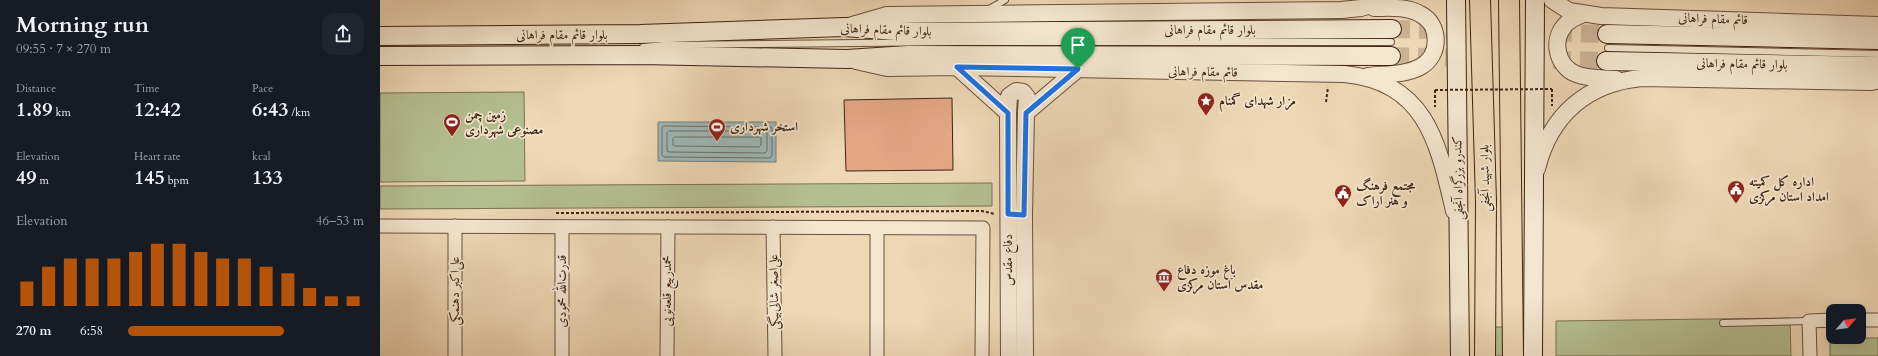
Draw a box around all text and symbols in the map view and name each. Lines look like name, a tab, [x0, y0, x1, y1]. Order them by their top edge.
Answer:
street label: قائم مقام فراهانی	[1678, 9, 1748, 31]
text: Morning run	[16, 10, 149, 40]
button: share	[322, 13, 364, 55]
street label: بلوار قائم مقام فراهانی	[840, 19, 932, 43]
street label: بلوار قائم مقام فراهانی	[1164, 21, 1256, 41]
street label: بلوار قائم مقام فراهانی	[516, 26, 608, 46]
pin	[1061, 28, 1095, 69]
icon: arrive	[1067, 34, 1089, 56]
text: 09:55 · 7 × 270 m	[16, 40, 111, 58]
street label: بلوار قائم مقام فراهانی	[1696, 54, 1788, 76]
street label: قائم مقام فراهانی	[1168, 62, 1238, 84]
text: Distance	[16, 81, 56, 96]
text: Time	[134, 81, 159, 96]
text: Pace	[252, 81, 273, 96]
place icon: مزار شهدای گمنام	[1196, 91, 1216, 116]
place label: مزار شهدای گمنام	[1219, 92, 1296, 112]
text: 1.89	[16, 96, 53, 123]
text: 12:42	[134, 96, 181, 123]
text: 6:43	[252, 96, 289, 123]
text: km	[53, 105, 71, 120]
text: /km	[289, 105, 310, 120]
place label: زمین چمن مصنوعی شهرداری	[465, 106, 543, 139]
sports icon: زمین چمن مصنوعی شهرداری	[442, 112, 462, 137]
sports icon: استخر شهرداری	[707, 117, 727, 142]
place label: استخر شهرداری	[730, 118, 798, 136]
street label: کندرو بزرگراه آنجفی	[1448, 136, 1469, 220]
street label: بلوار شهید آنجفی	[1475, 144, 1496, 212]
text: Elevation	[16, 149, 60, 164]
text: Heart rate	[134, 149, 181, 164]
text: kcal	[252, 149, 270, 164]
text: 49	[16, 164, 37, 191]
text: 145	[134, 164, 165, 191]
text: 133	[252, 164, 283, 191]
text: m	[37, 173, 49, 188]
text: bpm	[165, 173, 189, 188]
place label: اداره کل کمیته امداد استان مرکزی	[1749, 173, 1829, 207]
place label: مجتمع فرهنگ و هنر اراک	[1356, 177, 1416, 210]
public building icon: اداره کل کمیته امداد استان مرکزی	[1726, 179, 1746, 204]
public building icon: مجتمع فرهنگ و هنر اراک	[1333, 183, 1353, 208]
text: Elevation	[16, 212, 68, 230]
text: 46–53 m	[316, 212, 364, 230]
street label: دفاع مقدس	[999, 234, 1019, 286]
street label: قدرت‌الله محمودی	[551, 254, 571, 327]
street label: علی‌اصغر شالی‌بیگی	[764, 254, 785, 330]
street label: محمدربیع قلعه‌نویی	[658, 255, 679, 326]
street label: علی‌اکبر دهنمکی	[446, 256, 465, 326]
place label: باغ موزه دفاع مقدس استان مرکزی	[1177, 261, 1263, 295]
museum icon: باغ موزه دفاع مقدس استان مرکزی	[1154, 267, 1174, 292]
north arrow	[1826, 304, 1866, 344]
map controls	[1826, 304, 1866, 344]
text: 270 m	[16, 322, 51, 340]
text: 6:58	[80, 322, 103, 340]

